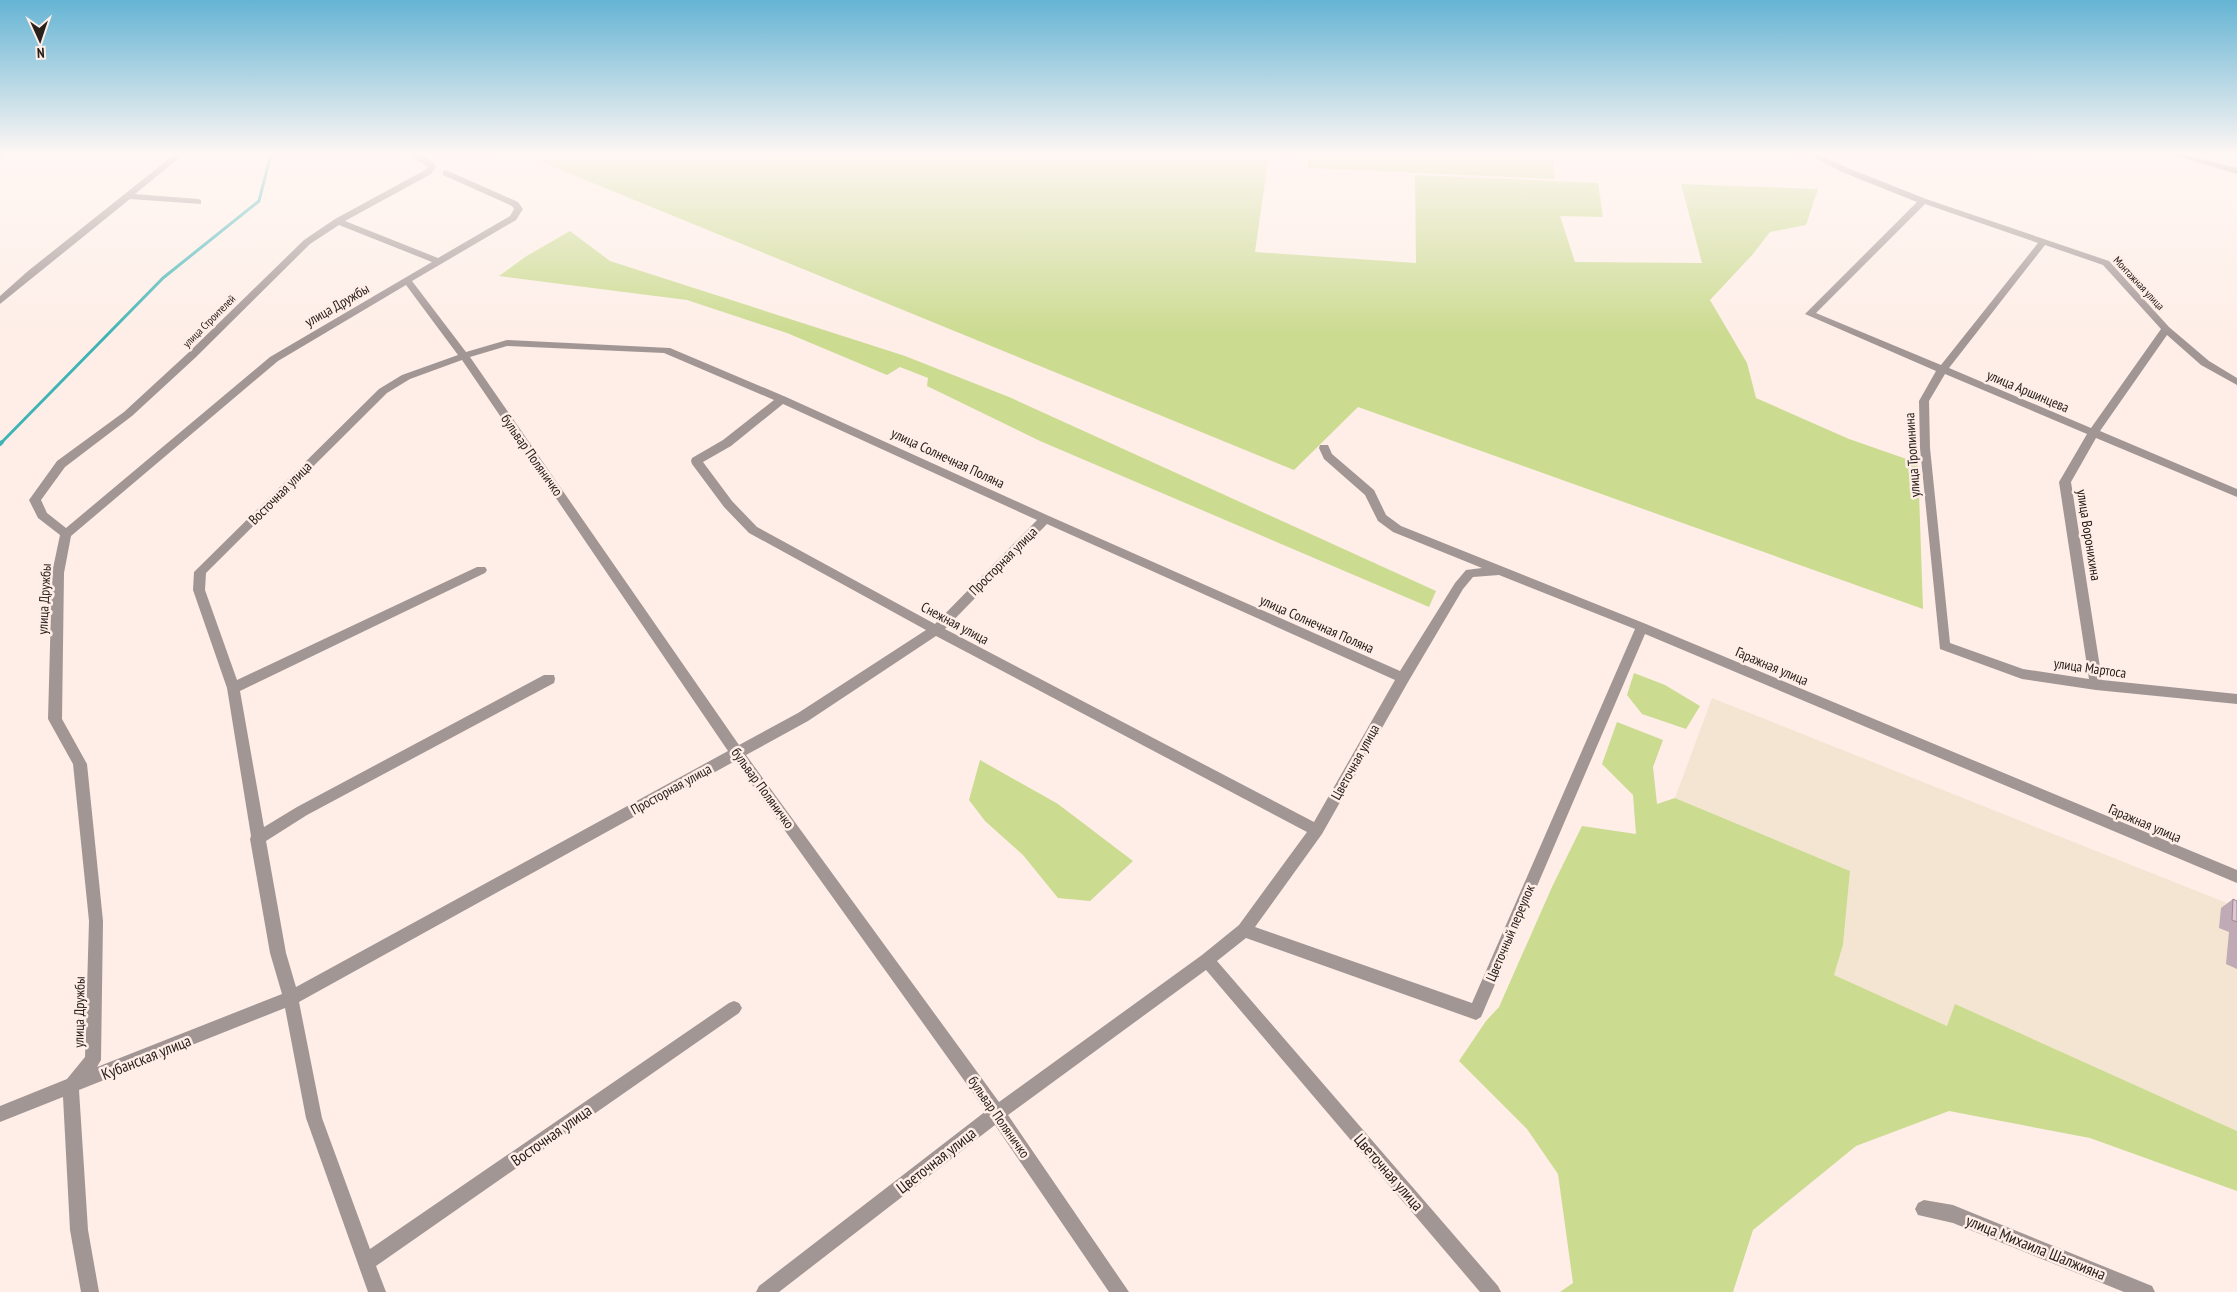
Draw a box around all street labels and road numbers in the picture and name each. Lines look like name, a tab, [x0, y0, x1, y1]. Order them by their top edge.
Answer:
street label: Монтажная улица	[2110, 253, 2168, 313]
street label: улица Дружбы	[302, 279, 372, 331]
street label: улица Строителей	[180, 292, 238, 350]
street label: улица Аршинцева	[1984, 366, 2072, 416]
street label: бульвар Поляничко	[497, 411, 567, 499]
street label: улица Тропинина	[1900, 412, 1924, 498]
street label: улица Солнечная Поляна	[888, 424, 1008, 492]
street label: Восточная улица	[245, 458, 315, 528]
street label: улица Воронихина	[2073, 488, 2105, 582]
street label: Просторная улица	[965, 523, 1041, 599]
street label: улица Дружбы	[33, 563, 55, 635]
street label: улица Солнечная Поляна	[1257, 591, 1377, 657]
street label: Снежная улица	[918, 598, 992, 648]
street label: Гаражная улица	[1733, 643, 1811, 689]
street label: улица Мартоса	[2053, 654, 2127, 682]
street label: Цветочная улица	[1327, 721, 1383, 803]
street label: бульвар Поляничко	[728, 744, 798, 832]
street label: Просторная улица	[627, 759, 715, 819]
street label: Гаражная улица	[2106, 800, 2184, 846]
street label: Цветочный переулок	[1481, 881, 1539, 984]
street label: улица Дружбы	[69, 976, 89, 1048]
street label: Кубанская улица	[98, 1030, 194, 1084]
street label: бульвар Поляничко	[964, 1073, 1034, 1161]
street label: Восточная улица	[507, 1100, 595, 1170]
street label: Цветочная улица	[892, 1123, 980, 1197]
street label: Цветочная улица	[1350, 1129, 1428, 1215]
street label: улица Михаила Шалжияна	[1963, 1210, 2109, 1284]

